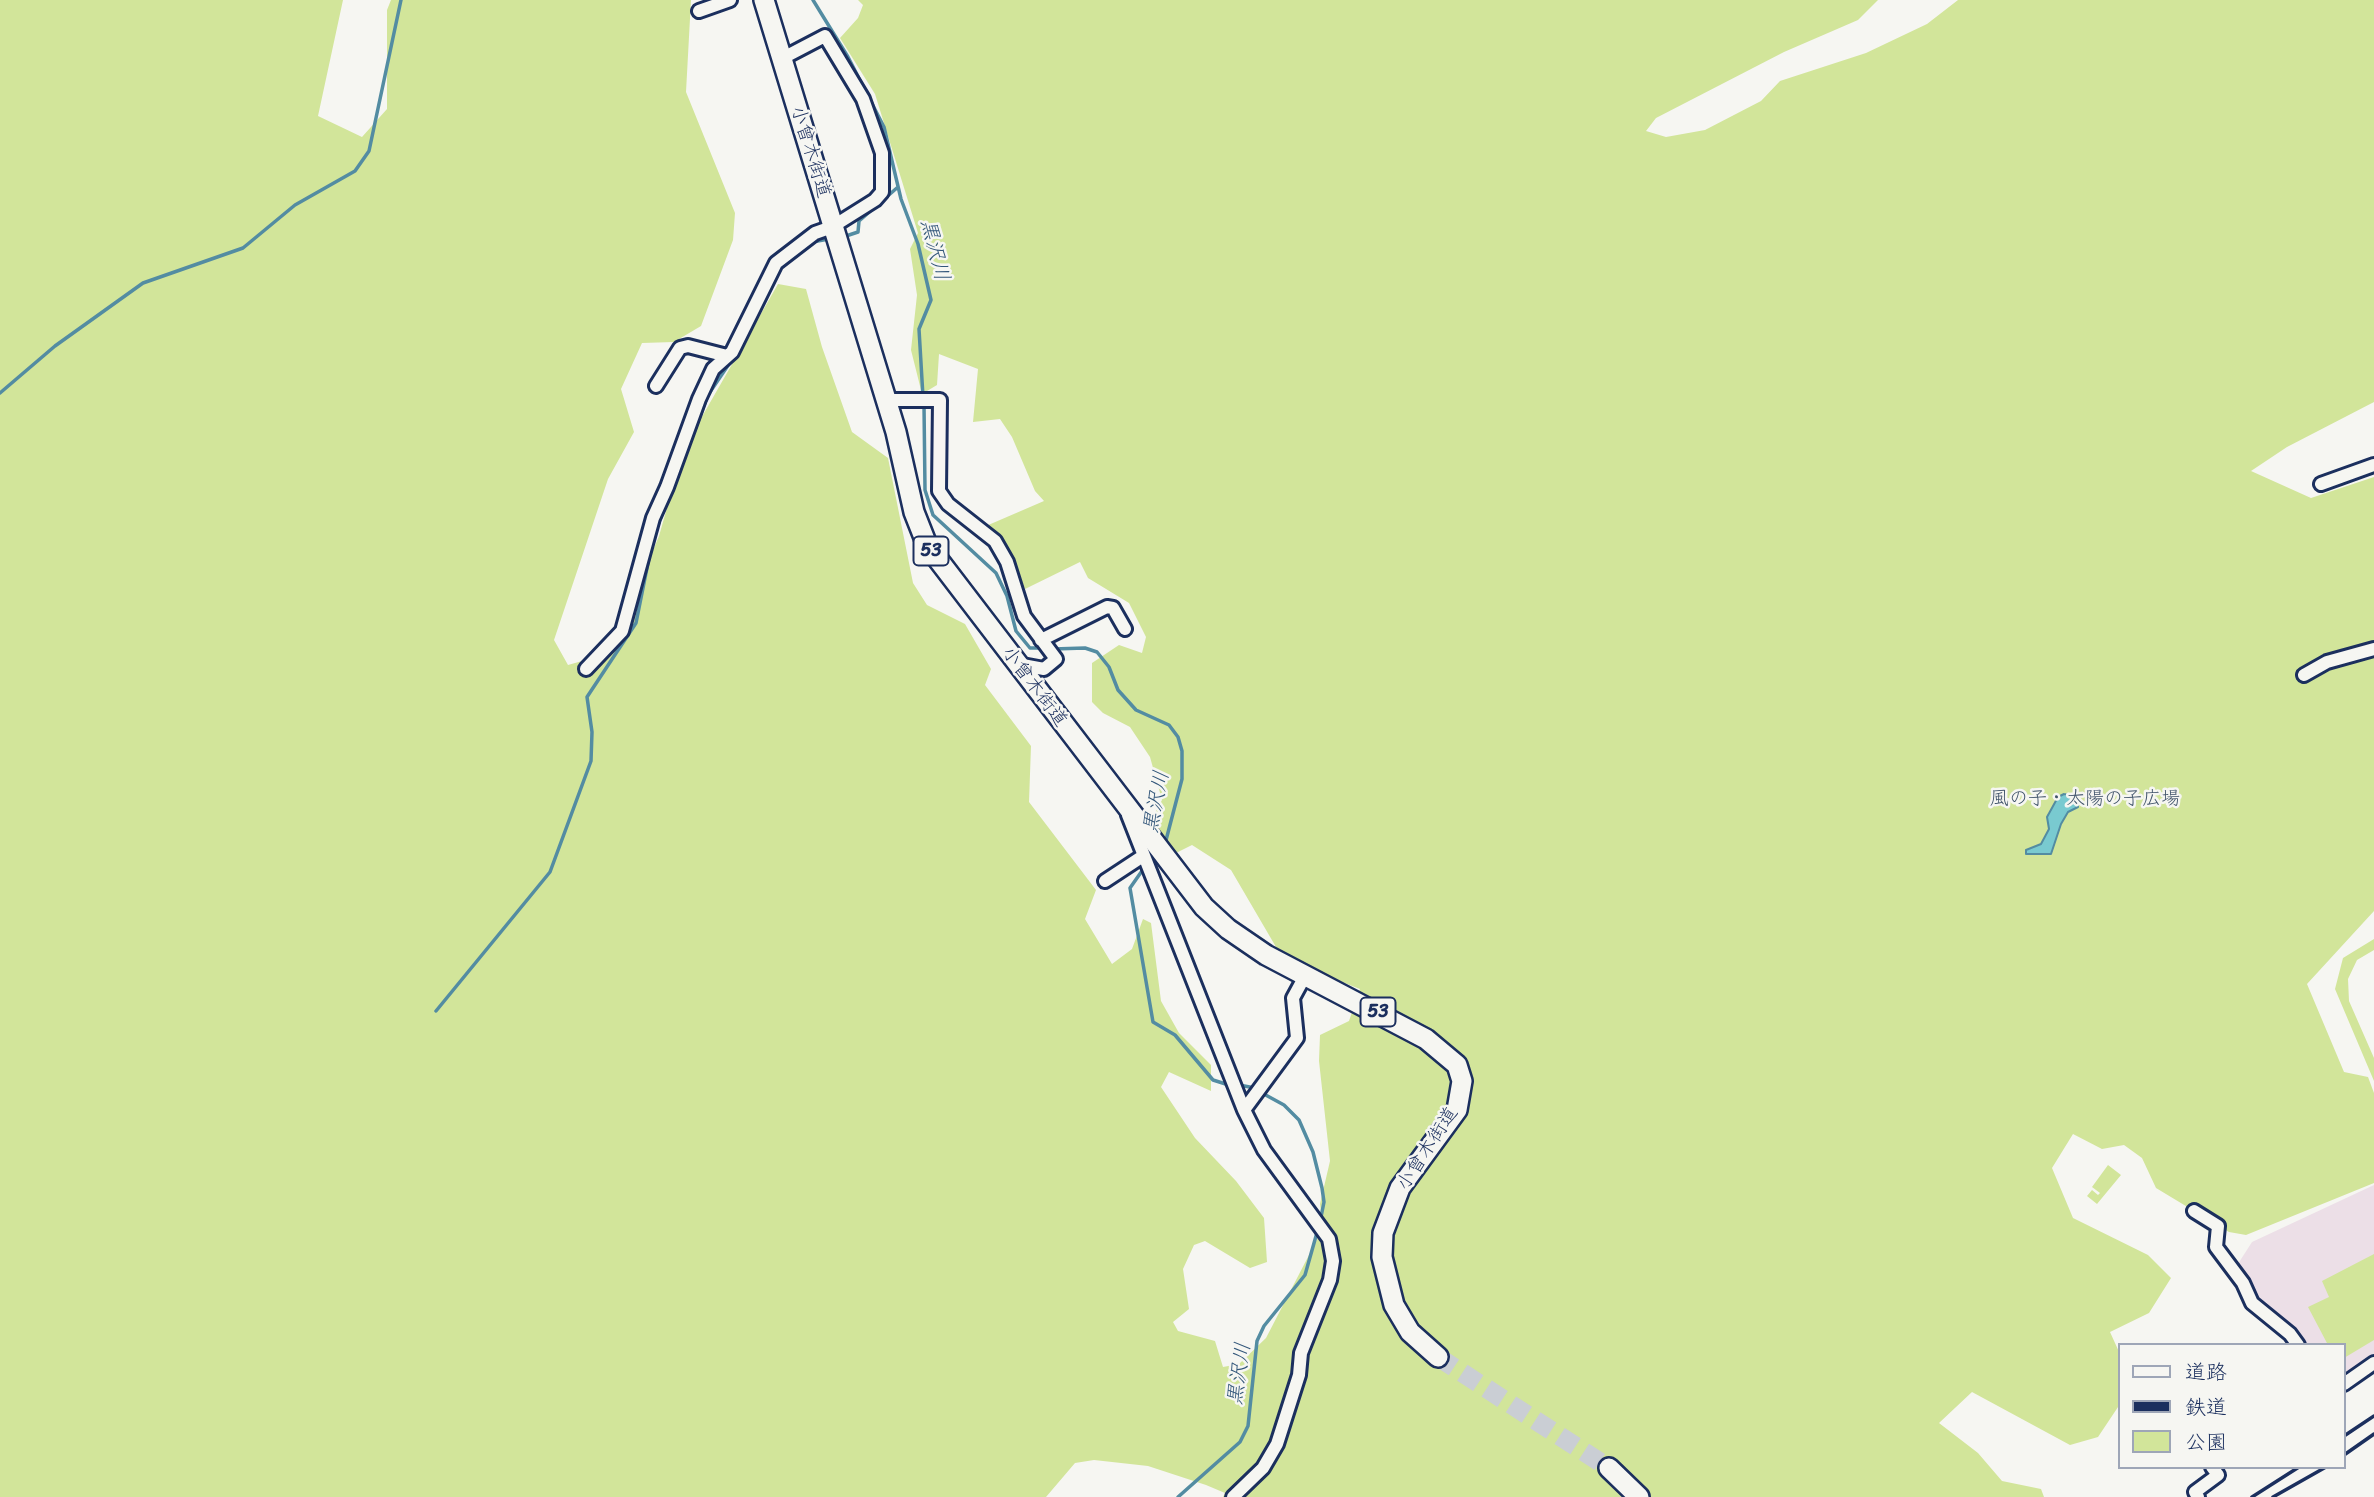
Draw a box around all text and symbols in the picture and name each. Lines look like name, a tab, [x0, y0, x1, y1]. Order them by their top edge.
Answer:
street label: 小曾木街道	[785, 103, 835, 201]
water label: 黒沢川	[914, 216, 954, 284]
road number: 53	[914, 536, 948, 566]
street label: 小曾木街道	[996, 642, 1072, 732]
water label: 黒沢川	[1139, 769, 1175, 835]
park label: 風の子・太陽の子広場	[1990, 788, 2180, 810]
road number: 53	[1360, 998, 1396, 1027]
street label: 小曾木街道	[1393, 1103, 1463, 1195]
water label: 黒沢川	[1223, 1341, 1257, 1407]
legend	[2118, 1343, 2346, 1469]
text: 道路	[2185, 1353, 2227, 1391]
text: 鉄道	[2185, 1388, 2227, 1426]
text: 公園	[2185, 1423, 2227, 1461]

